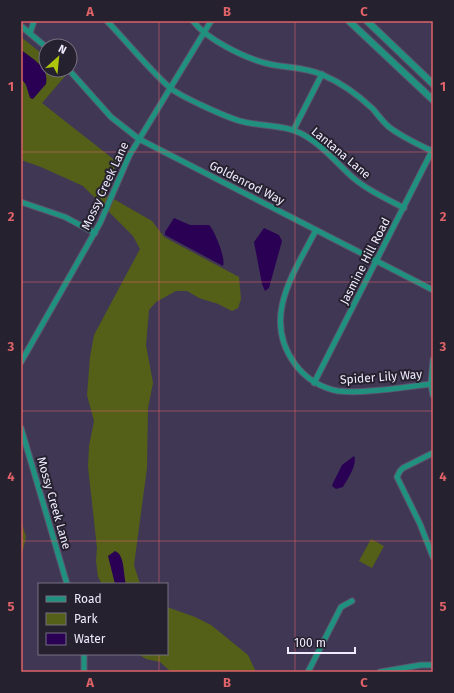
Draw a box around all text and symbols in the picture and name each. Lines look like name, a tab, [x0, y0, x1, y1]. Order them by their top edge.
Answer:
text: A	[85, 4, 94, 19]
text: B	[223, 4, 231, 19]
text: C	[360, 4, 368, 19]
north arrow	[38, 38, 78, 78]
text: N	[56, 42, 69, 57]
text: 1	[8, 79, 14, 94]
text: 1	[440, 79, 446, 94]
street label: Lantana Lane	[309, 124, 373, 182]
street label: Mossy Creek Lane	[78, 140, 132, 232]
street label: Goldenrod Way	[207, 158, 287, 208]
text: 2	[8, 209, 15, 224]
text: 2	[440, 209, 447, 224]
street label: Jasmine Hill Road	[337, 215, 393, 307]
text: 3	[7, 339, 15, 354]
text: 3	[439, 339, 447, 354]
street label: Spider Lily Way	[339, 367, 423, 387]
street label: Mossy Creek Lane	[34, 455, 74, 551]
text: 4	[7, 469, 15, 484]
text: 4	[439, 469, 447, 484]
legend	[38, 583, 168, 655]
text: Road	[74, 592, 102, 606]
text: 5	[8, 599, 15, 614]
text: 5	[440, 599, 447, 614]
text: Park	[74, 612, 98, 626]
scale bar	[288, 629, 355, 655]
text: Water	[74, 632, 106, 646]
text: 100 m	[294, 636, 326, 650]
text: A	[85, 675, 94, 690]
text: B	[223, 675, 231, 690]
text: C	[360, 675, 368, 690]

